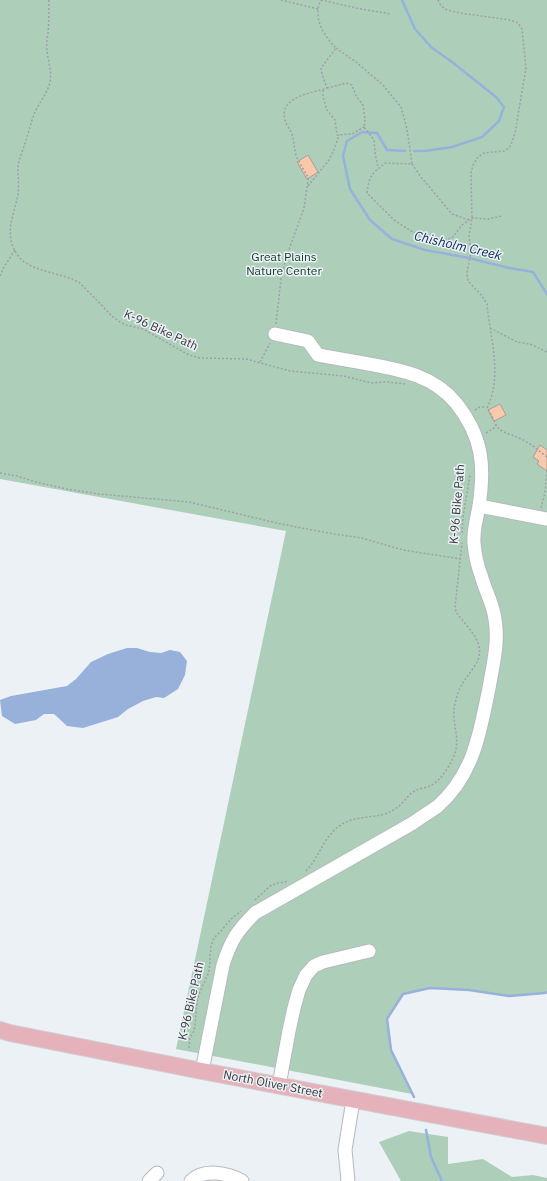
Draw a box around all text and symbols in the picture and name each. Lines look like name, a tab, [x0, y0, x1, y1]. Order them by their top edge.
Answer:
water label: Chisholm Creek	[412, 227, 504, 264]
park label: Great Plains Nature Center	[246, 249, 322, 278]
street label: K-96 Bike Path	[122, 306, 201, 353]
street label: K-96 Bike Path	[446, 463, 467, 544]
street label: K-96 Bike Path	[174, 960, 207, 1042]
street label: North Oliver Street	[222, 1067, 324, 1100]

